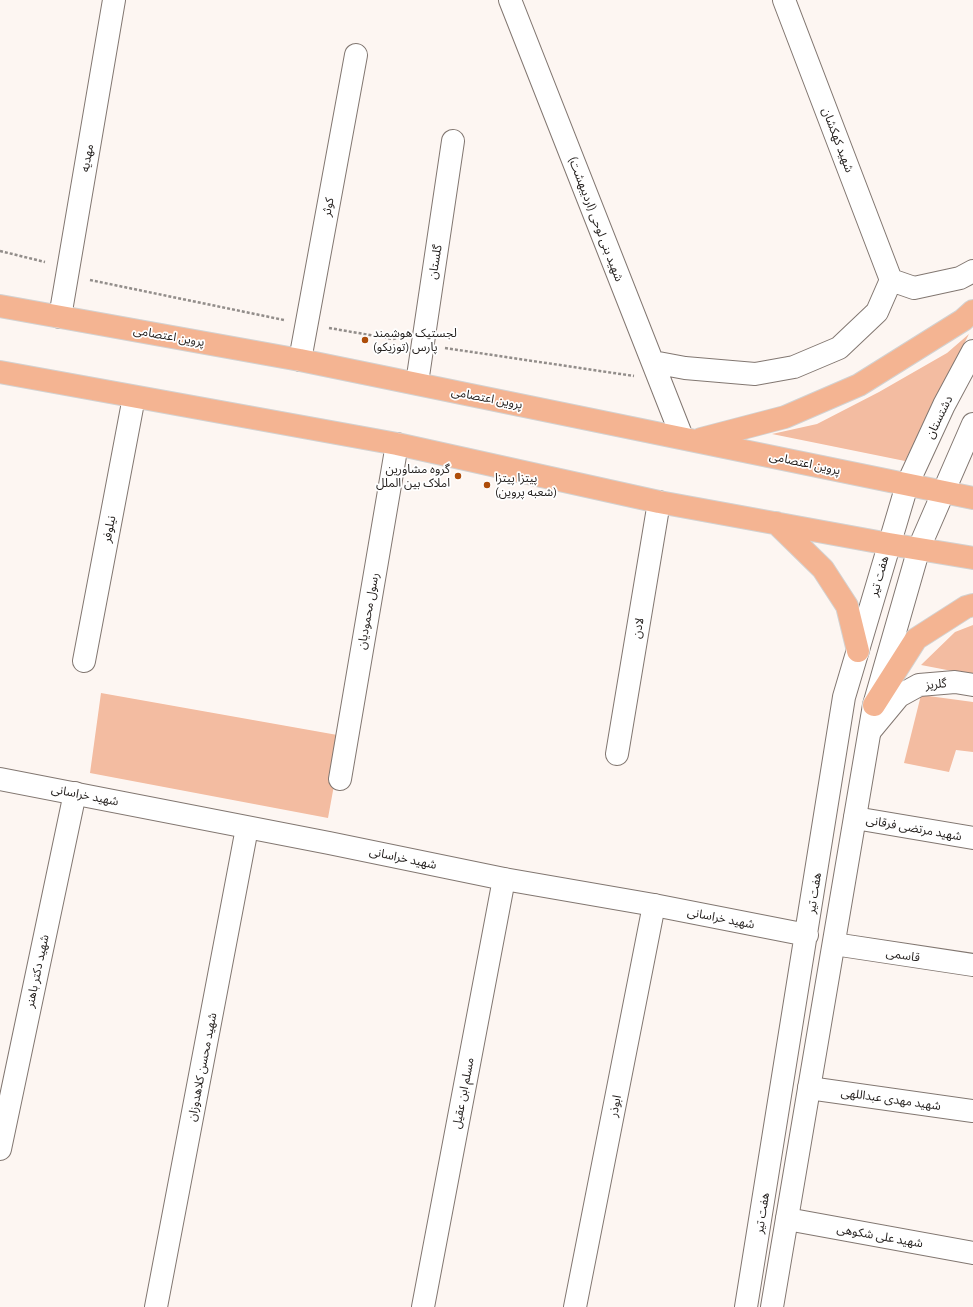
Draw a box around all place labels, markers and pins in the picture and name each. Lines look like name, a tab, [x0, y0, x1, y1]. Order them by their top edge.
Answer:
place label: لجستیک هوشمند پارس (توزیکو)	[373, 326, 457, 354]
marker: لجستیک هوشمند پارس (توزیکو)	[360, 335, 370, 345]
place label: گروه مشاورین املاک بین الملل	[376, 462, 450, 490]
marker: گروه مشاورین املاک بین الملل	[453, 471, 463, 481]
place label: پیتزا پیتزا (شعبه پروین)	[495, 471, 557, 499]
marker: پیتزا پیتزا (شعبه پروین)	[482, 480, 492, 490]

